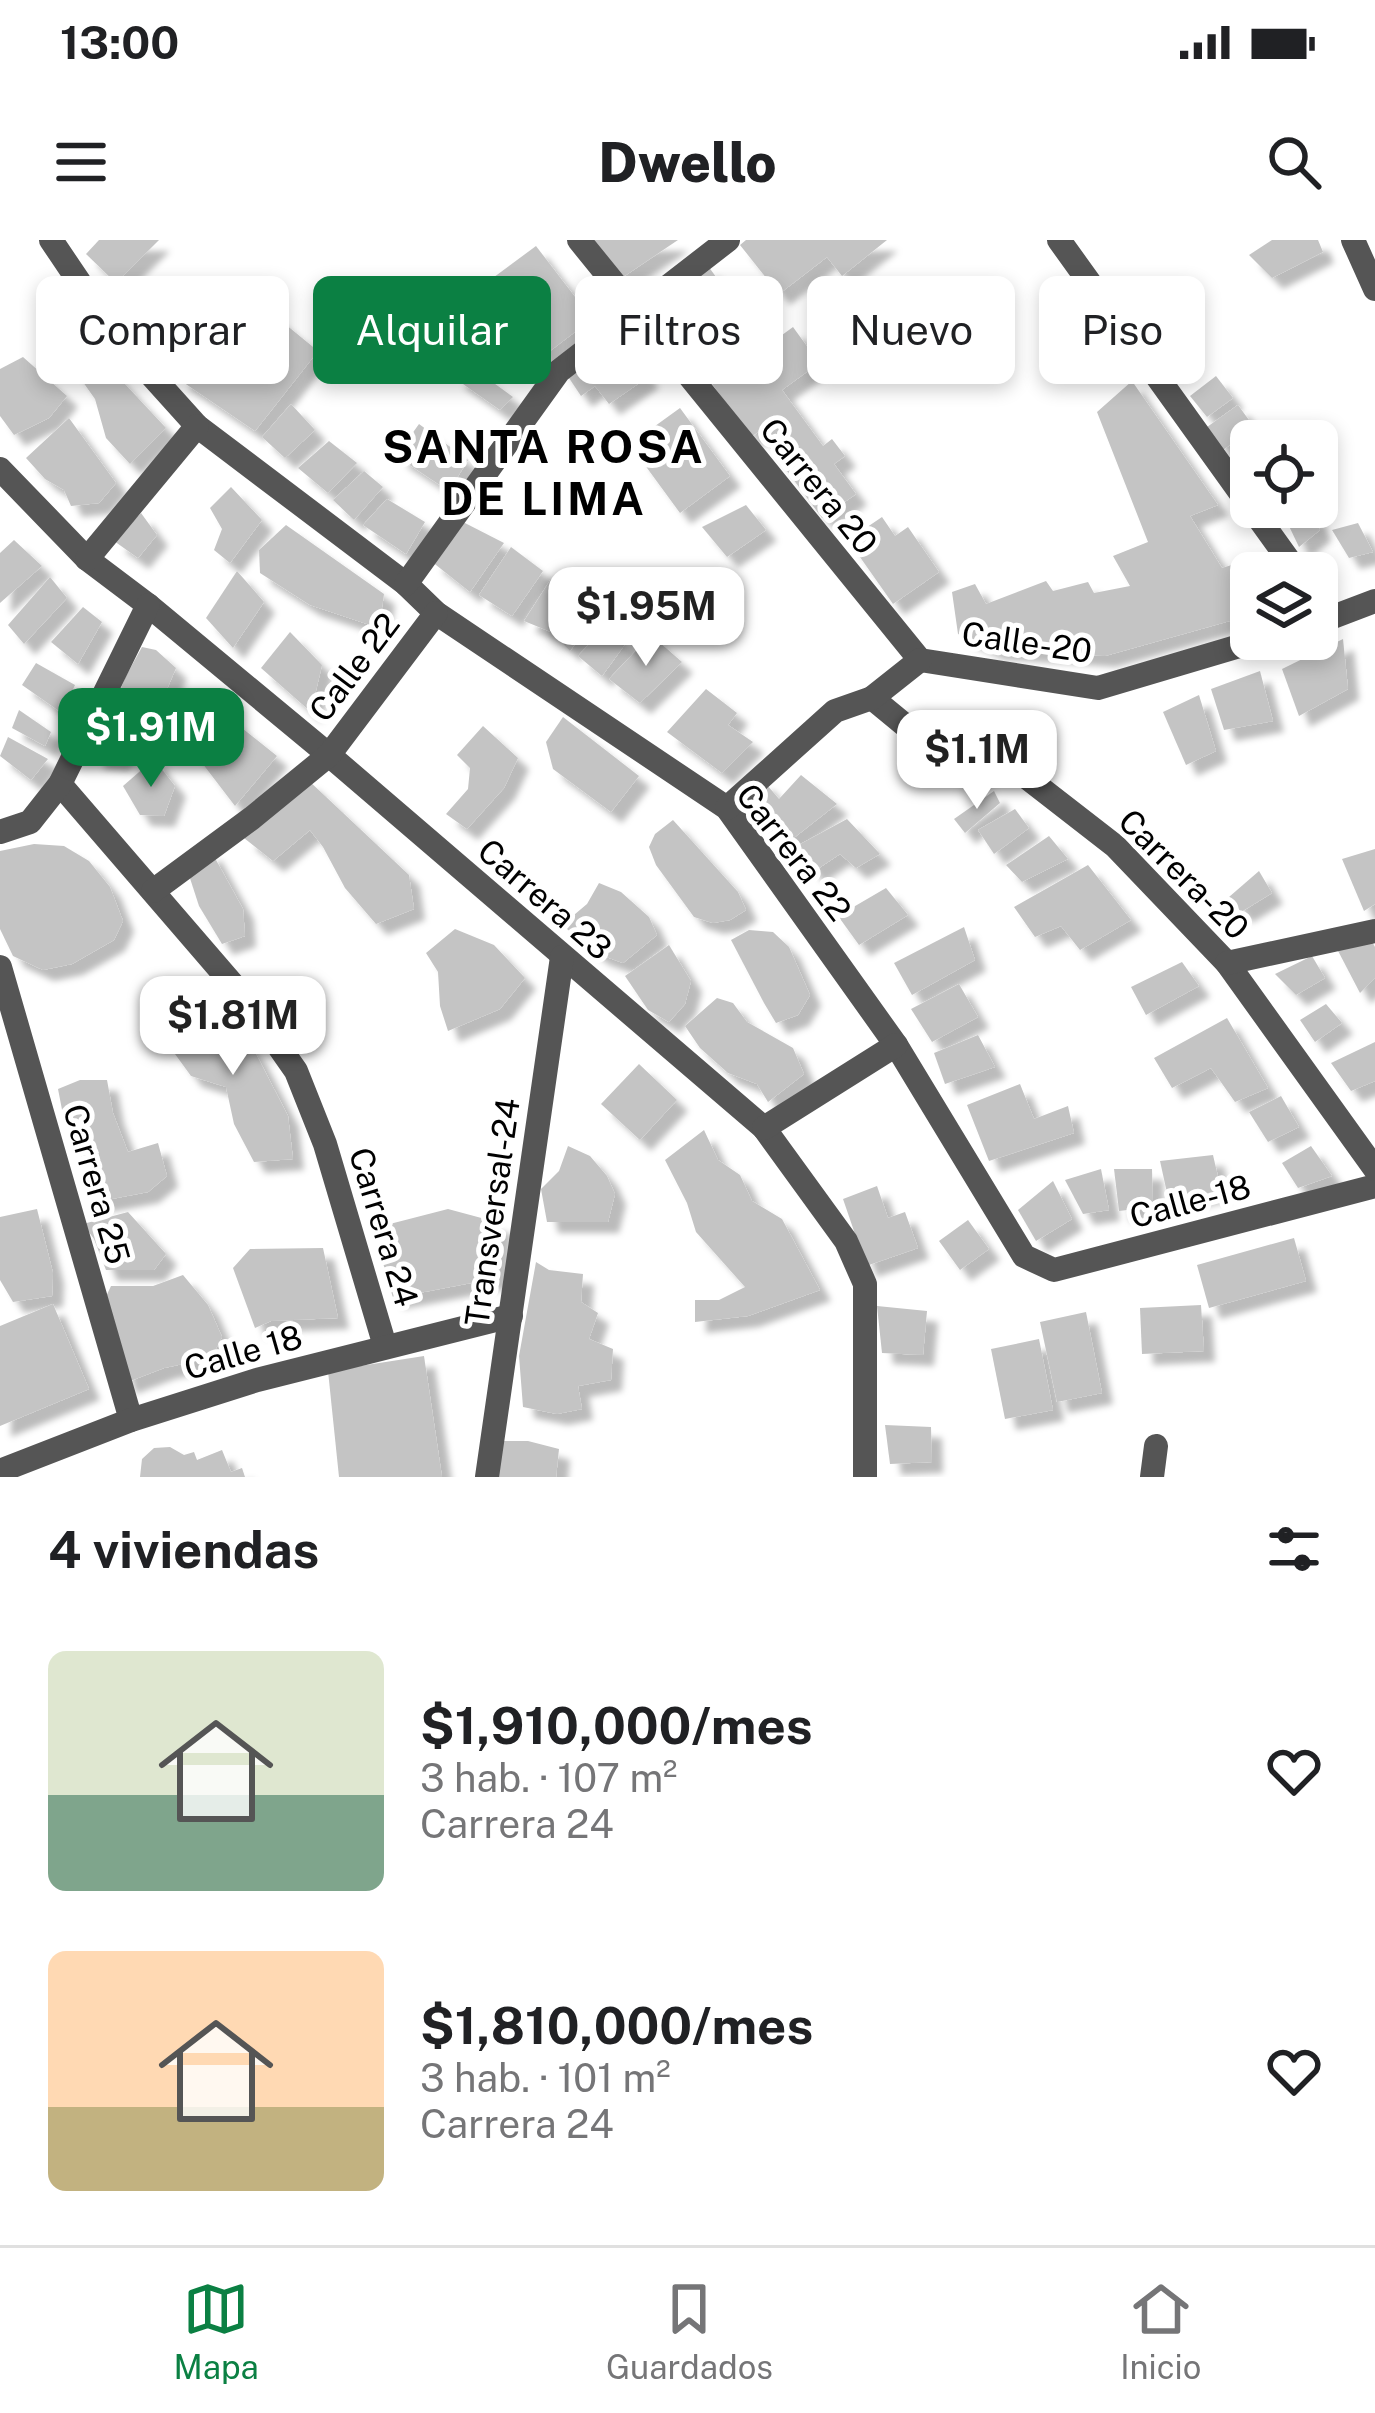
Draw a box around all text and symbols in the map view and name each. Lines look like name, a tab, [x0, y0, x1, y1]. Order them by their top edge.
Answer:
text: 13:00	[60, 16, 179, 69]
icon: menu	[48, 129, 114, 195]
icon: search	[1261, 129, 1327, 195]
text: Dwello	[598, 131, 777, 194]
chip: Comprar	[36, 276, 289, 384]
chip: Alquilar	[313, 276, 551, 384]
chip: Filtros	[575, 276, 783, 384]
chip: Nuevo	[807, 276, 1015, 384]
chip: Piso	[1039, 276, 1205, 384]
street label: Carrera 20	[753, 411, 885, 561]
district label: SANTA ROSA DE LIMA	[382, 420, 706, 525]
map controls	[1230, 420, 1338, 660]
button: locate	[1230, 420, 1338, 528]
button: layers	[1230, 552, 1338, 660]
pin: $1.95M	[548, 567, 744, 669]
text: $1.95M	[575, 583, 717, 629]
street label: Calle 22	[301, 606, 407, 728]
street label: Calle-20	[960, 614, 1094, 670]
pin: $1.91M	[53, 688, 249, 790]
text: $1.91M	[85, 704, 217, 750]
pin: $1.1M	[893, 710, 1061, 812]
text: $1.1M	[924, 726, 1030, 772]
street label: Carrera 22	[729, 776, 859, 928]
street label: Carrera-20	[1111, 801, 1257, 947]
street label: Carrera 23	[471, 831, 619, 967]
pin: $1.81M	[135, 976, 331, 1078]
text: $1.81M	[167, 992, 299, 1038]
street label: Transversal-24	[457, 1096, 527, 1328]
street label: Carrera 25	[56, 1100, 138, 1268]
street label: Carrera 24	[342, 1143, 426, 1311]
street label: Calle-18	[1126, 1167, 1254, 1235]
street label: Calle 18	[180, 1317, 306, 1387]
icon: filters	[1261, 1516, 1327, 1582]
text: 4 viviendas	[48, 1520, 319, 1579]
text: $1,910,000/mes	[420, 1696, 813, 1755]
icon: home	[144, 1699, 288, 1843]
icon: heart	[1261, 1738, 1327, 1804]
text: 3 hab. · 107 m²	[420, 1755, 677, 1801]
text: Carrera 24	[420, 1801, 614, 1847]
text: $1,810,000/mes	[420, 1996, 813, 2055]
icon: home	[144, 1999, 288, 2143]
icon: heart	[1261, 2038, 1327, 2104]
text: 3 hab. · 101 m²	[420, 2055, 671, 2101]
text: Carrera 24	[420, 2101, 614, 2147]
tab: Mapa	[174, 2276, 259, 2386]
tab: Guardados	[606, 2276, 773, 2386]
tab: Inicio	[1120, 2276, 1201, 2386]

